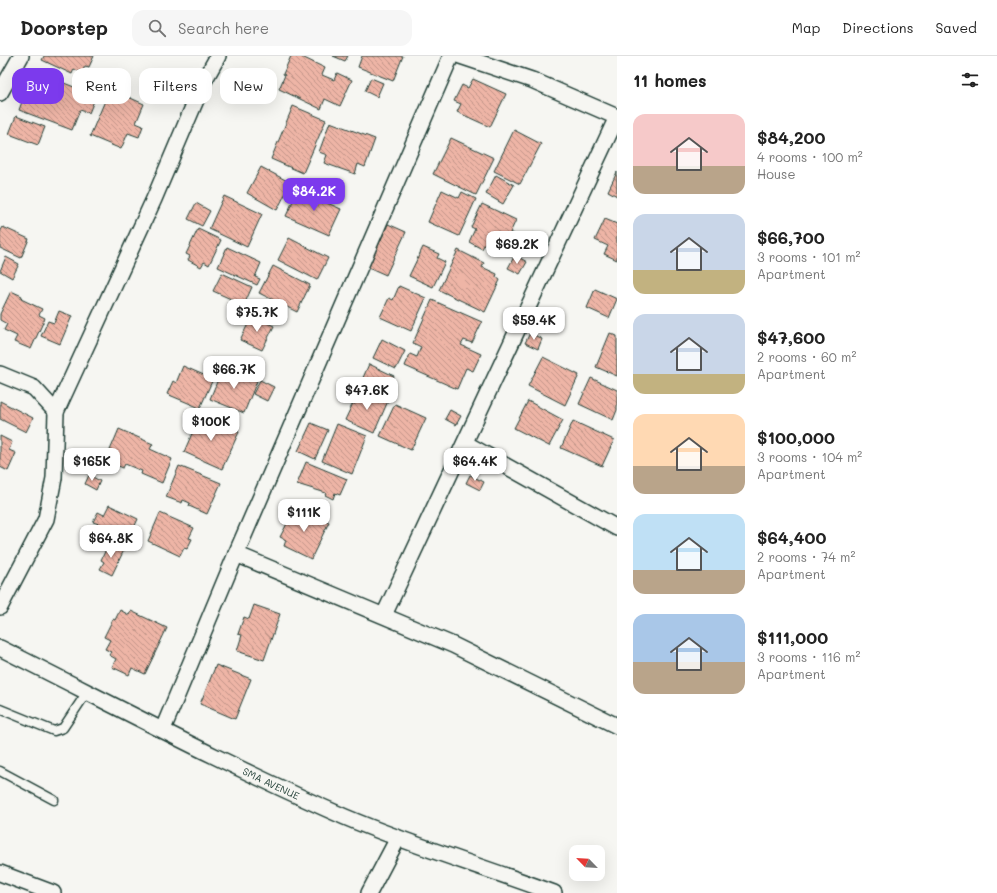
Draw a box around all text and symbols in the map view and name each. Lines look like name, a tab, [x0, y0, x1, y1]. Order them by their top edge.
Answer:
search box	[132, 10, 412, 46]
text: Doorstep	[20, 15, 108, 40]
icon: search	[146, 17, 168, 39]
text: Search here	[178, 18, 269, 38]
text: Map	[792, 18, 820, 37]
text: Directions	[842, 18, 913, 37]
text: Saved	[935, 18, 977, 37]
chip: Buy	[12, 68, 64, 104]
chip: Rent	[72, 68, 131, 104]
chip: Filters	[139, 68, 212, 104]
chip: New	[220, 68, 277, 104]
text: 11 homes	[633, 69, 707, 91]
icon: filters	[959, 69, 981, 91]
text: $84,200	[757, 126, 825, 148]
icon: home	[665, 130, 713, 178]
text: 4 rooms · 100 m²	[757, 148, 863, 165]
text: House	[757, 165, 795, 182]
pin: $84.2K	[281, 178, 347, 212]
text: $84.2K	[292, 182, 336, 199]
text: $66,700	[757, 226, 825, 248]
icon: home	[665, 230, 713, 278]
pin: $69.2K	[484, 231, 550, 265]
text: $69.2K	[495, 235, 539, 252]
text: 3 rooms · 101 m²	[757, 248, 860, 265]
text: Apartment	[757, 265, 826, 282]
pin: $75.7K	[224, 299, 290, 333]
text: $75.7K	[236, 303, 278, 320]
pin: $59.4K	[501, 307, 567, 341]
text: $59.4K	[512, 311, 556, 328]
text: $47,600	[757, 326, 825, 348]
icon: home	[665, 330, 713, 378]
text: 2 rooms · 60 m²	[757, 348, 856, 365]
pin: $66.7K	[201, 356, 267, 390]
text: $66.7K	[212, 360, 256, 377]
text: Apartment	[757, 365, 826, 382]
pin: $47.6K	[334, 377, 400, 411]
text: $47.6K	[345, 381, 389, 398]
pin: $100K	[183, 408, 239, 442]
text: $100K	[191, 412, 231, 429]
text: $100,000	[757, 426, 835, 448]
icon: home	[665, 430, 713, 478]
pin: $165K	[64, 448, 120, 482]
pin: $64.4K	[442, 448, 508, 482]
text: 3 rooms · 104 m²	[757, 448, 862, 465]
text: $165K	[73, 452, 111, 469]
text: $64.4K	[453, 452, 497, 469]
text: Apartment	[757, 465, 826, 482]
pin: $111K	[276, 499, 332, 533]
text: $111K	[287, 503, 321, 520]
pin: $64.8K	[78, 525, 144, 559]
text: $64,400	[757, 526, 826, 548]
text: $64.8K	[89, 529, 133, 546]
icon: home	[665, 530, 713, 578]
text: 2 rooms · 74 m²	[757, 548, 855, 565]
text: Apartment	[757, 565, 826, 582]
text: $111,000	[757, 626, 828, 648]
icon: home	[665, 630, 713, 678]
text: 3 rooms · 116 m²	[757, 648, 860, 665]
text: Apartment	[757, 665, 826, 682]
street label: SMA AVENUE	[240, 764, 302, 803]
north arrow	[569, 845, 605, 881]
map controls	[569, 845, 605, 881]

